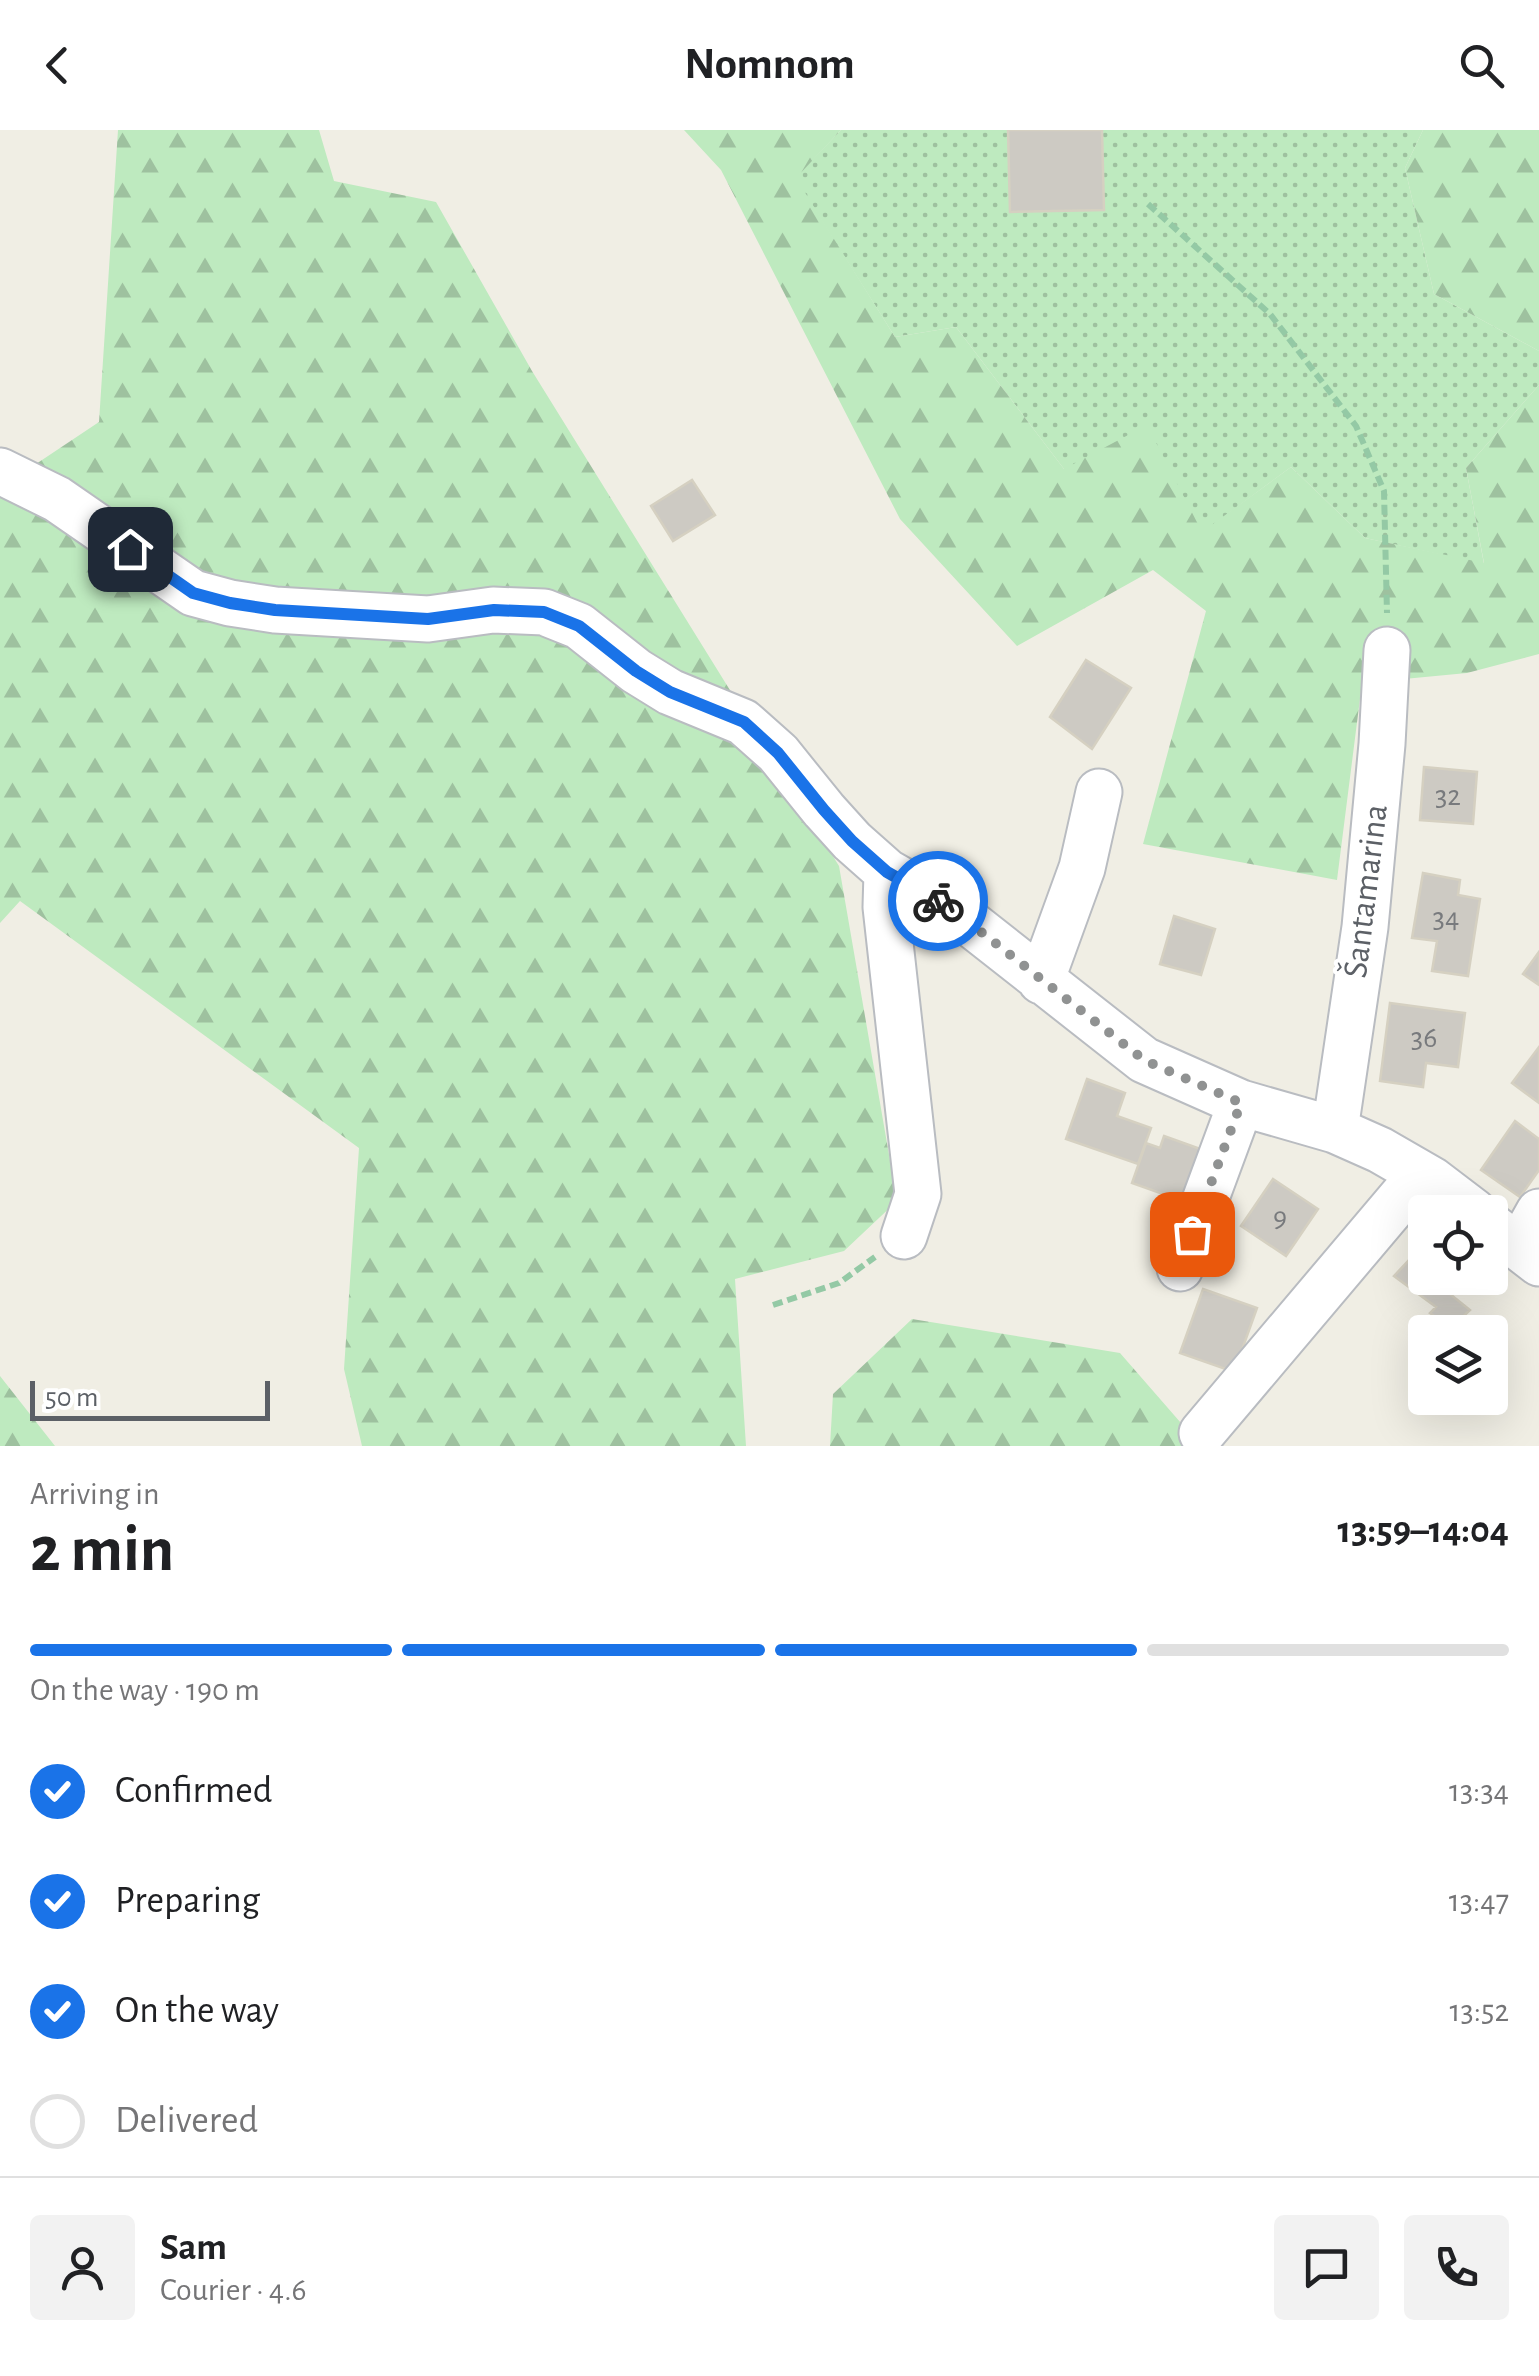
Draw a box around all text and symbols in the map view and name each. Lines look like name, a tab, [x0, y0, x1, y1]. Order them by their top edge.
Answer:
icon: back	[30, 38, 85, 93]
icon: search	[1454, 38, 1509, 93]
text: Nomnom	[684, 42, 855, 87]
pin	[88, 507, 173, 592]
icon: home	[103, 522, 158, 577]
house number: 32	[1435, 781, 1461, 811]
street label: Šantamarina	[1336, 802, 1394, 980]
courier	[888, 851, 988, 951]
icon: bike	[911, 874, 966, 929]
house number: 34	[1433, 903, 1459, 933]
house number: 36	[1411, 1023, 1437, 1053]
pin	[1150, 1192, 1235, 1277]
map controls	[1408, 1195, 1508, 1415]
button: locate	[1408, 1195, 1508, 1295]
house number: 9	[1273, 1203, 1287, 1233]
icon: bag	[1165, 1207, 1220, 1262]
button: layers	[1408, 1315, 1508, 1415]
scale bar	[30, 1376, 270, 1420]
text: 50 m	[45, 1384, 99, 1412]
text: Arriving in	[30, 1478, 159, 1510]
text: 13:59–14:04	[1338, 1512, 1509, 1550]
text: 2 min	[30, 1518, 174, 1583]
text: On the way · 190 m	[30, 1674, 260, 1706]
icon: check	[30, 1764, 85, 1819]
text: Confirmed	[115, 1772, 272, 1810]
text: 13:34	[1449, 1775, 1509, 1807]
icon: check	[30, 1874, 85, 1929]
text: Preparing	[115, 1882, 260, 1920]
text: 13:47	[1449, 1885, 1509, 1917]
icon: check	[30, 1984, 85, 2039]
text: On the way	[115, 1992, 279, 2030]
text: 13:52	[1450, 1995, 1509, 2027]
text: Delivered	[115, 2102, 258, 2140]
button: person	[30, 2215, 135, 2320]
button: chat	[1274, 2215, 1379, 2320]
button: phone	[1404, 2215, 1509, 2320]
text: Sam	[160, 2229, 227, 2267]
text: Courier · 4.6	[160, 2274, 307, 2306]

